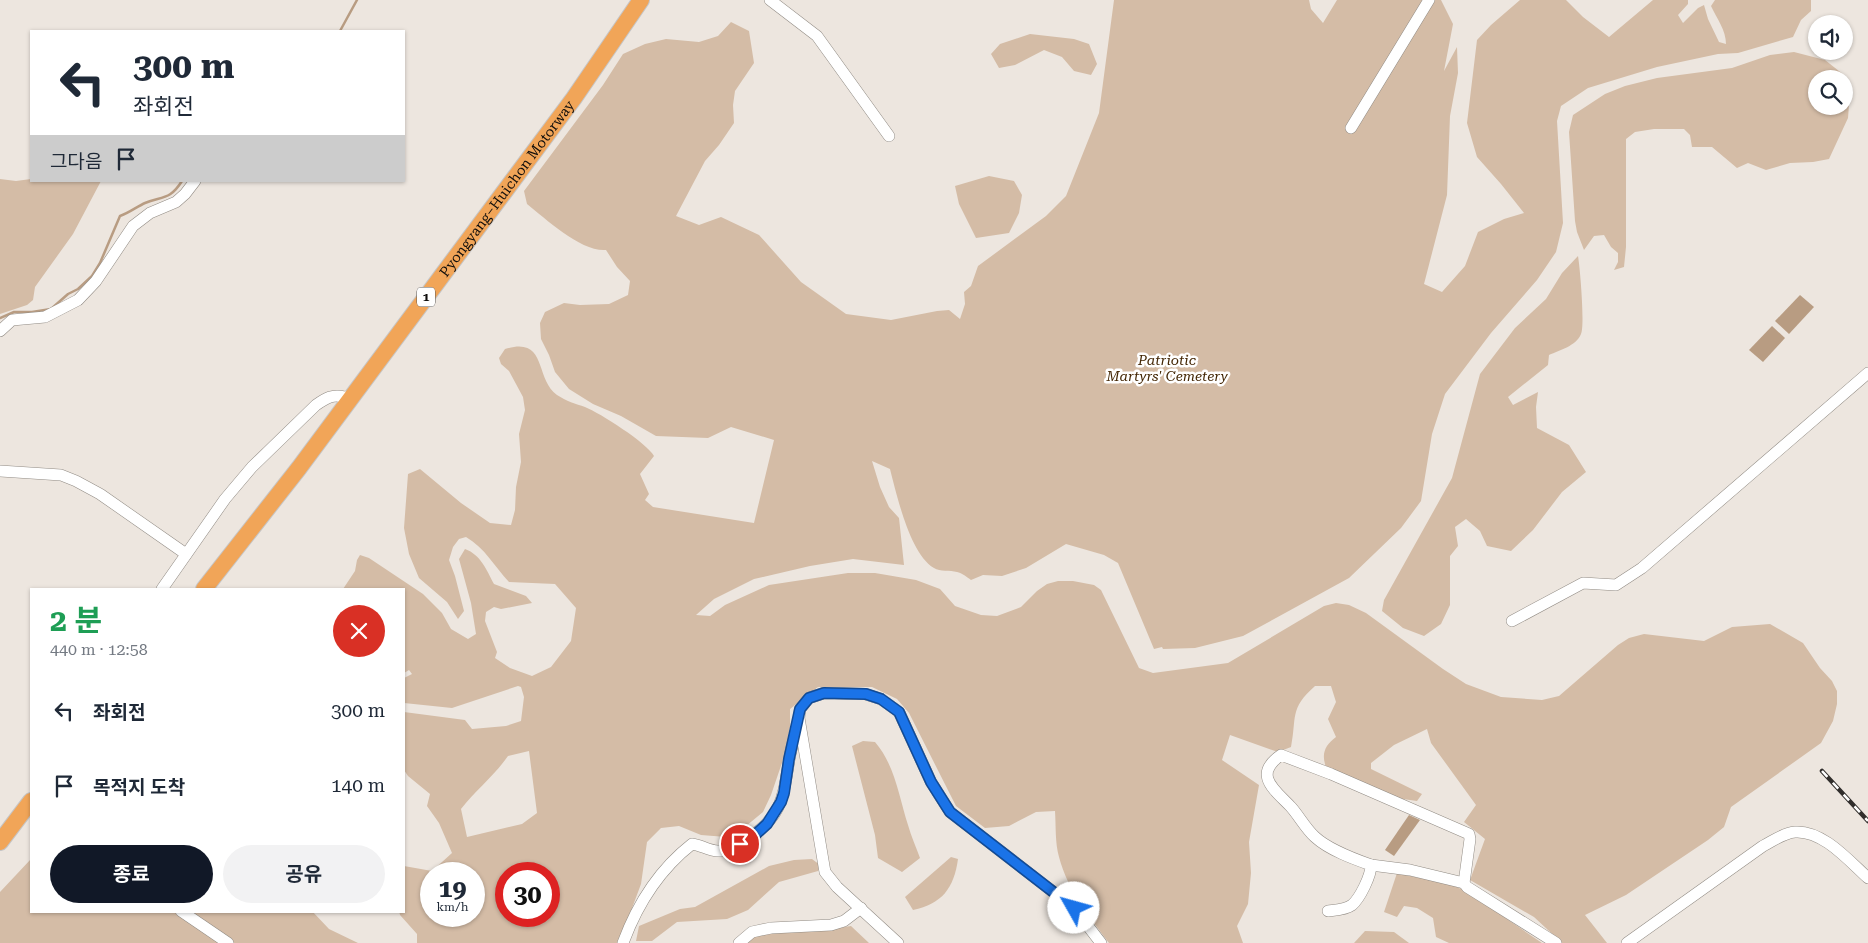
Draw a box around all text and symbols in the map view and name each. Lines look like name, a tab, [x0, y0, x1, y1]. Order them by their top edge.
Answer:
map controls	[1808, 15, 1853, 115]
button: sound	[1808, 15, 1853, 60]
text: 300 m	[133, 46, 234, 87]
icon: left	[50, 50, 115, 115]
button: search	[1808, 70, 1853, 115]
text: 좌회전	[133, 94, 194, 119]
street label: Pyongyang–Huichon Motorway	[436, 97, 578, 280]
icon: arrive	[112, 145, 140, 173]
text: 그다음	[50, 150, 102, 173]
road number: 1	[417, 288, 435, 306]
park label: Patriotic Martyrs' Cemetery	[1105, 352, 1228, 384]
text: 2 분	[50, 603, 102, 638]
button: close	[333, 605, 385, 657]
text: 440 m · 12:58	[50, 640, 148, 659]
icon: left	[50, 697, 78, 725]
text: 300 m	[331, 699, 385, 722]
text: 좌회전	[93, 701, 145, 724]
icon: arrive	[50, 772, 78, 800]
text: 140 m	[331, 774, 385, 797]
text: 목적지 도착	[93, 776, 185, 799]
pin	[719, 823, 761, 865]
icon: arrive	[726, 830, 754, 858]
button: 종료	[50, 845, 213, 903]
button: 공유	[223, 845, 385, 903]
speed limit sign: 30	[495, 862, 560, 927]
text: 19	[438, 874, 467, 903]
position arrow	[1047, 881, 1099, 933]
text: km/h	[436, 900, 469, 914]

